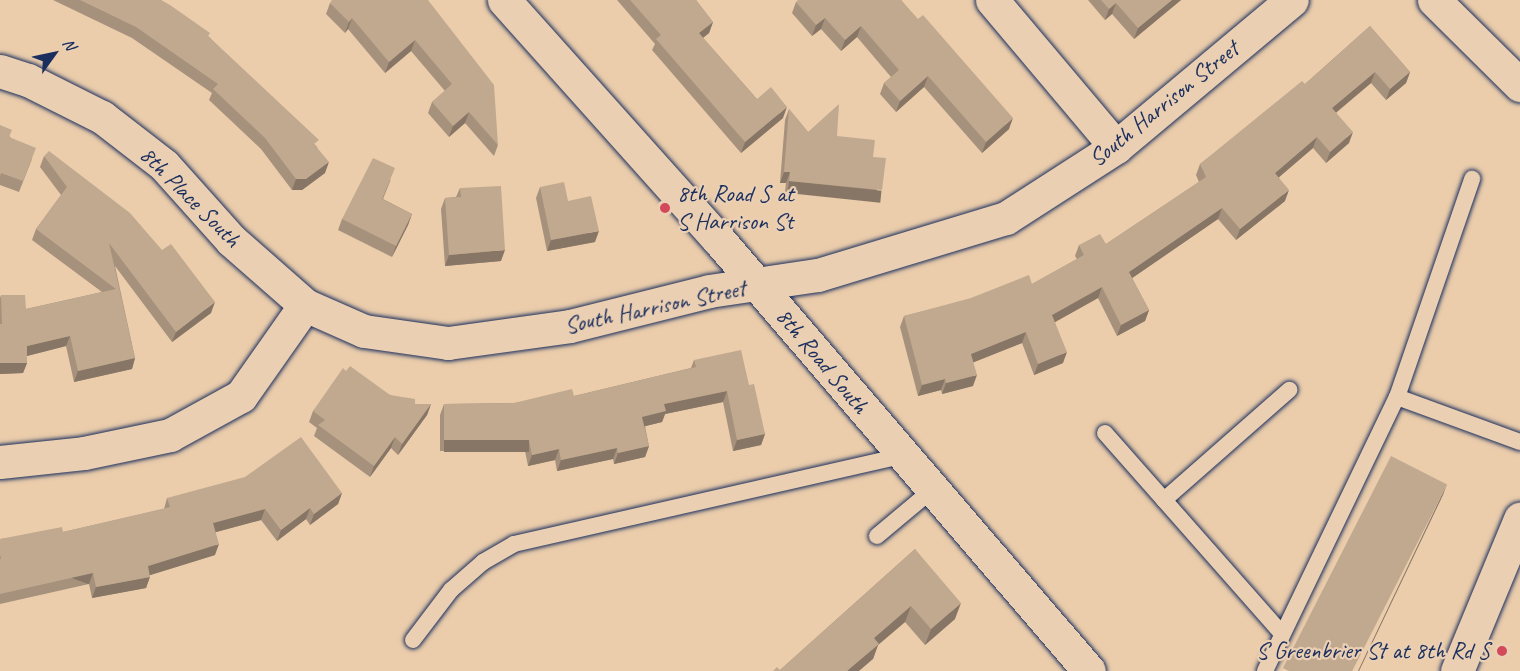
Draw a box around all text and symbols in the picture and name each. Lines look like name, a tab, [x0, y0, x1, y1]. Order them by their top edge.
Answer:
north arrow	[24, 24, 84, 84]
text: N	[58, 35, 80, 54]
street label: South Harrison Street	[1083, 35, 1245, 173]
street label: 8th Place South	[133, 140, 247, 254]
place label: 8th Road S at S Harrison St	[677, 180, 794, 236]
marker: 8th Road S at S Harrison St	[658, 201, 672, 215]
street label: South Harrison Street	[562, 274, 748, 340]
street label: 8th Road South	[769, 302, 875, 420]
place label: S Greenbrier St at 8th Rd S	[1255, 637, 1490, 665]
marker: S Greenbrier St at 8th Rd S	[1495, 644, 1509, 658]

